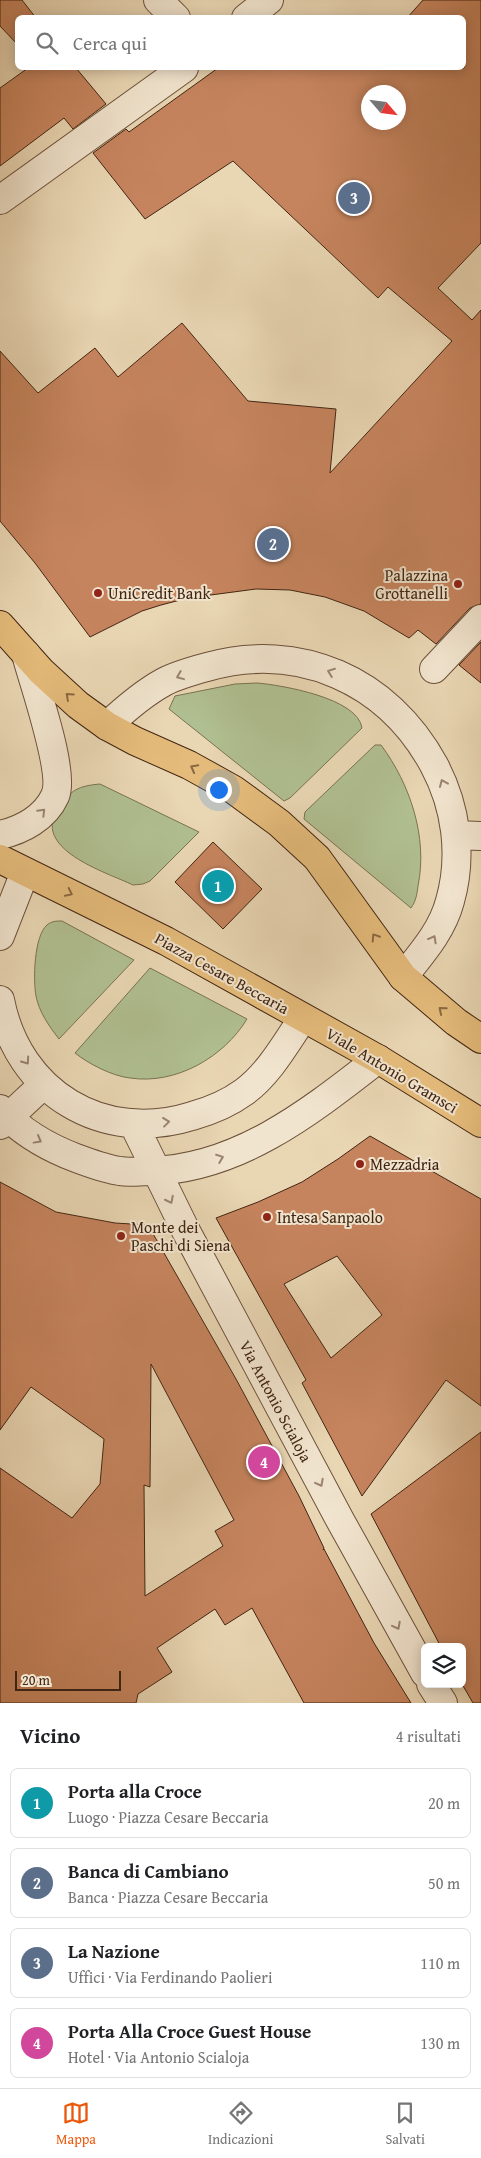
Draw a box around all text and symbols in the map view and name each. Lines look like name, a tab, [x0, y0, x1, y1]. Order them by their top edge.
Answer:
search box	[15, 15, 466, 70]
icon: search	[33, 29, 61, 57]
text: Cerca qui	[73, 29, 147, 57]
north arrow	[361, 85, 406, 130]
pin: 3	[338, 179, 370, 217]
pin: 2	[257, 525, 289, 563]
place label: Palazzina Grottanelli	[375, 563, 449, 605]
marker: Palazzina Grottanelli	[452, 578, 464, 590]
place label: UniCredit Bank	[108, 581, 211, 605]
marker: UniCredit Bank	[92, 587, 104, 599]
one-way arrow	[327, 668, 336, 678]
one-way arrow	[176, 669, 185, 680]
one-way arrow	[65, 693, 74, 702]
one-way arrow	[190, 764, 199, 774]
your location	[206, 777, 232, 803]
one-way arrow	[438, 779, 449, 788]
one-way arrow	[36, 809, 45, 818]
pin: 1	[202, 867, 234, 905]
one-way arrow	[64, 887, 73, 897]
street label: Piazza Cesare Beccaria	[150, 926, 294, 1020]
one-way arrow	[371, 934, 381, 943]
one-way arrow	[426, 935, 436, 944]
one-way arrow	[439, 1008, 448, 1016]
street label: Viale Antonio Gramsci	[321, 1021, 463, 1119]
one-way arrow	[20, 1055, 29, 1065]
one-way arrow	[162, 1117, 170, 1128]
one-way arrow	[32, 1134, 41, 1144]
place label: Mezzadria	[370, 1152, 440, 1176]
one-way arrow	[216, 1154, 224, 1164]
marker: Mezzadria	[354, 1158, 366, 1170]
one-way arrow	[164, 1195, 174, 1204]
place label: Intesa Sanpaolo	[277, 1205, 383, 1229]
marker: Intesa Sanpaolo	[261, 1211, 273, 1223]
place label: Monte dei Paschi di Siena	[131, 1215, 231, 1257]
marker: Monte dei Paschi di Siena	[115, 1230, 127, 1242]
street label: Via Antonio Scialoja	[234, 1336, 319, 1467]
pin: 4	[248, 1443, 280, 1481]
one-way arrow	[314, 1478, 324, 1487]
one-way arrow	[391, 1621, 401, 1630]
map controls	[421, 1643, 466, 1688]
button: layers	[421, 1643, 466, 1688]
scale bar	[15, 1668, 121, 1691]
text: 20 m	[22, 1670, 50, 1690]
text: Vicino	[20, 1720, 80, 1751]
text: 4 risultati	[396, 1724, 461, 1748]
text: Porta alla Croce	[68, 1777, 202, 1805]
text: 1	[33, 1791, 41, 1815]
text: 20 m	[428, 1791, 460, 1815]
text: Luogo · Piazza Cesare Beccaria	[68, 1805, 269, 1829]
text: Banca di Cambiano	[68, 1857, 229, 1885]
text: 2	[33, 1871, 41, 1895]
text: 50 m	[428, 1871, 460, 1895]
text: Banca · Piazza Cesare Beccaria	[68, 1885, 268, 1909]
text: La Nazione	[68, 1937, 160, 1965]
text: 3	[33, 1951, 41, 1975]
text: 110 m	[420, 1951, 460, 1975]
text: Uffici · Via Ferdinando Paolieri	[68, 1965, 272, 1989]
text: Porta Alla Croce Guest House	[68, 2017, 311, 2045]
text: 4	[33, 2031, 41, 2055]
text: 130 m	[420, 2031, 460, 2055]
text: Hotel · Via Antonio Scialoja	[68, 2045, 249, 2069]
tab: Mappa	[56, 2099, 96, 2149]
tab: Indicazioni	[208, 2099, 273, 2149]
tab: Salvati	[385, 2099, 425, 2149]

